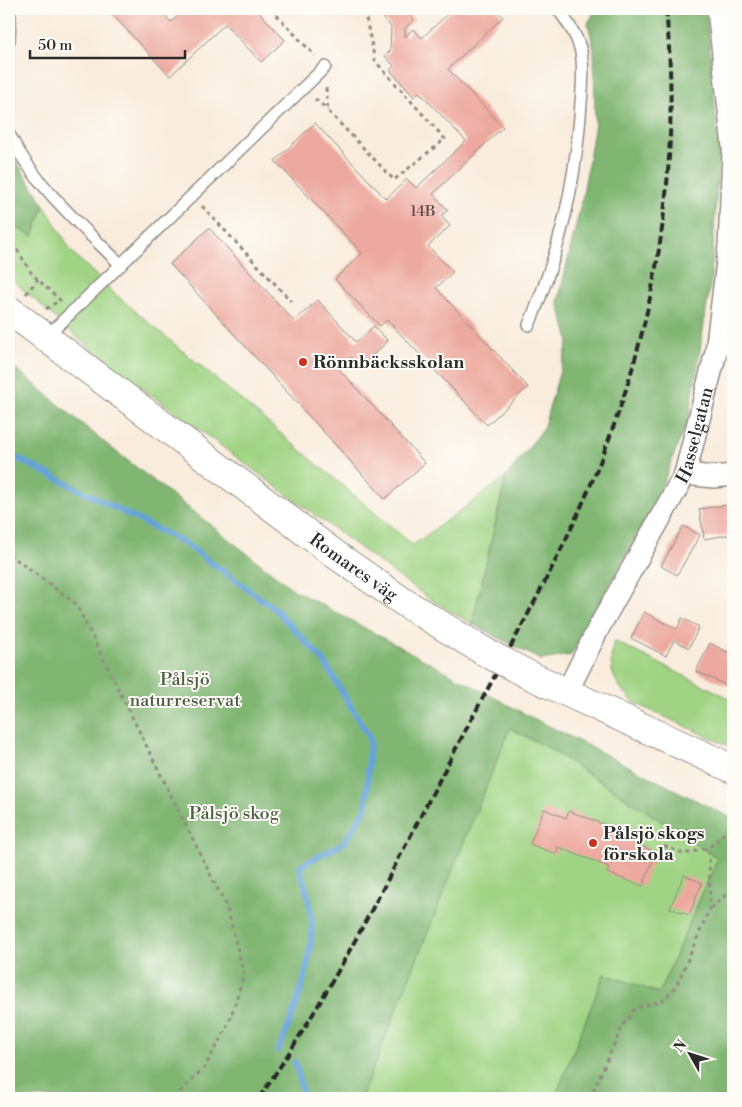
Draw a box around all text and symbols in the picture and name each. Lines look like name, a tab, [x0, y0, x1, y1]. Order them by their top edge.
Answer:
scale bar	[30, 28, 185, 60]
text: 50 m	[38, 36, 72, 55]
house number: 14B	[410, 202, 436, 221]
place label: Rönnbäcksskolan	[313, 351, 464, 374]
marker: Rönnbäcksskolan	[297, 356, 309, 368]
street label: Hasselgatan	[670, 384, 718, 488]
street label: Romares väg	[305, 528, 403, 606]
park label: Pålsjö naturreservat	[129, 668, 241, 712]
park label: Pålsjö skog	[189, 802, 280, 825]
place label: Pålsjö skogs förskola	[603, 822, 705, 866]
marker: Pålsjö skogs förskola	[587, 837, 599, 849]
north arrow	[664, 1030, 714, 1080]
text: N	[670, 1036, 691, 1056]

